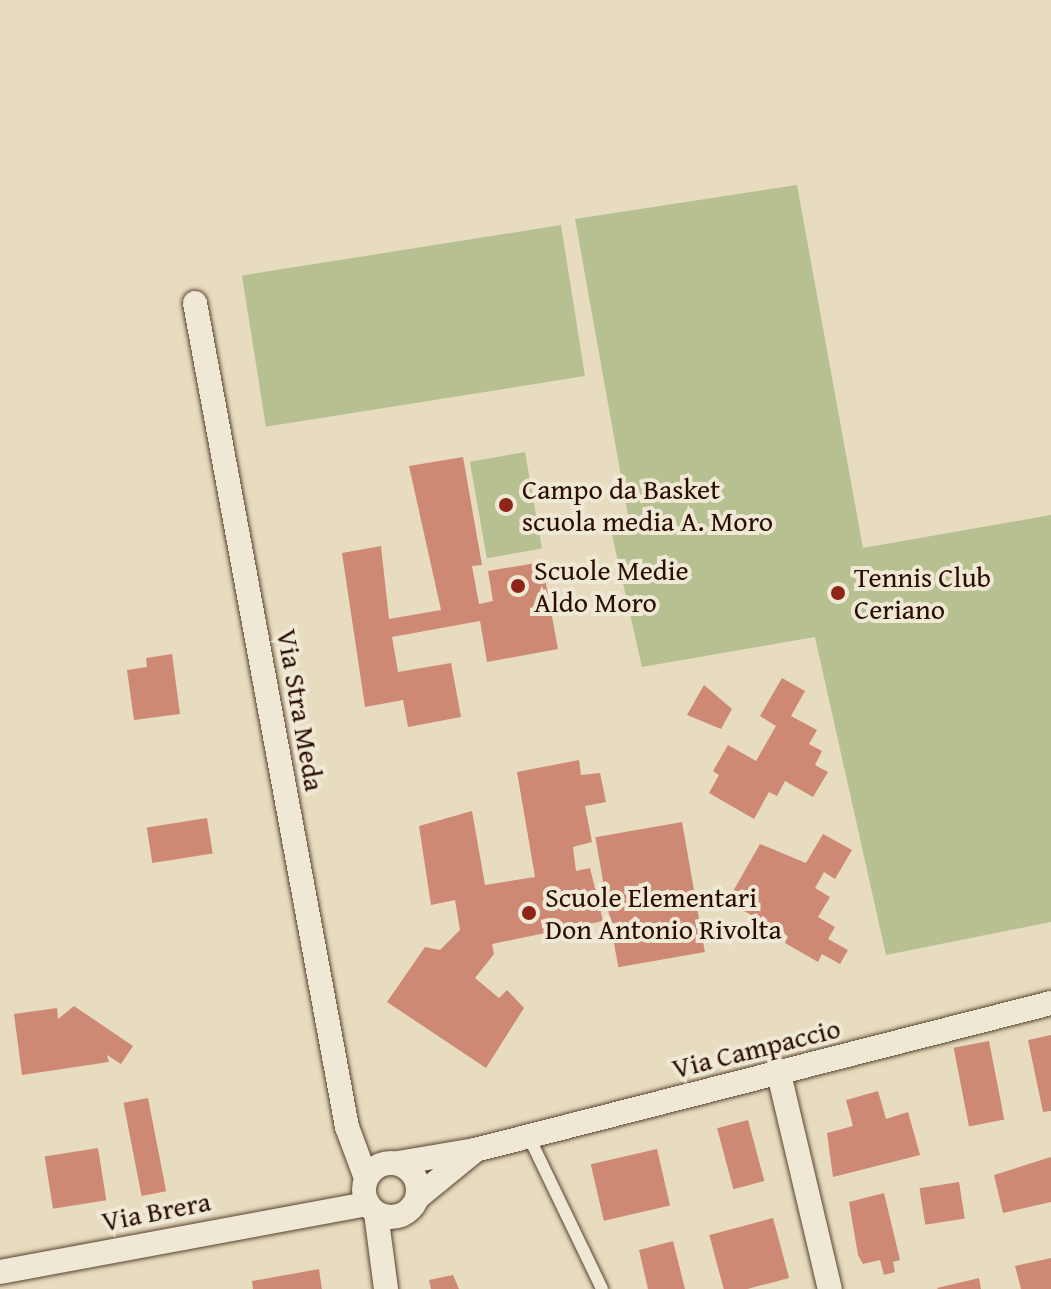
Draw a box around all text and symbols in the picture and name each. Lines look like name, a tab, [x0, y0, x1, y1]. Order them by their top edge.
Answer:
place label: Campo da Basket scuola media A. Moro	[522, 472, 773, 538]
marker: Campo da Basket scuola media A. Moro	[497, 496, 515, 514]
place label: Scuole Medie Aldo Moro	[534, 553, 689, 619]
place label: Tennis Club Ceriano	[854, 560, 991, 626]
marker: Scuole Medie Aldo Moro	[509, 577, 527, 595]
marker: Tennis Club Ceriano	[829, 584, 847, 602]
street label: Via Stra Meda	[270, 626, 332, 794]
place label: Scuole Elementari Don Antonio Rivolta	[545, 880, 782, 946]
marker: Scuole Elementari Don Antonio Rivolta	[520, 904, 538, 922]
street label: Via Campaccio	[668, 1011, 844, 1085]
street label: Via Brera	[99, 1184, 213, 1238]

